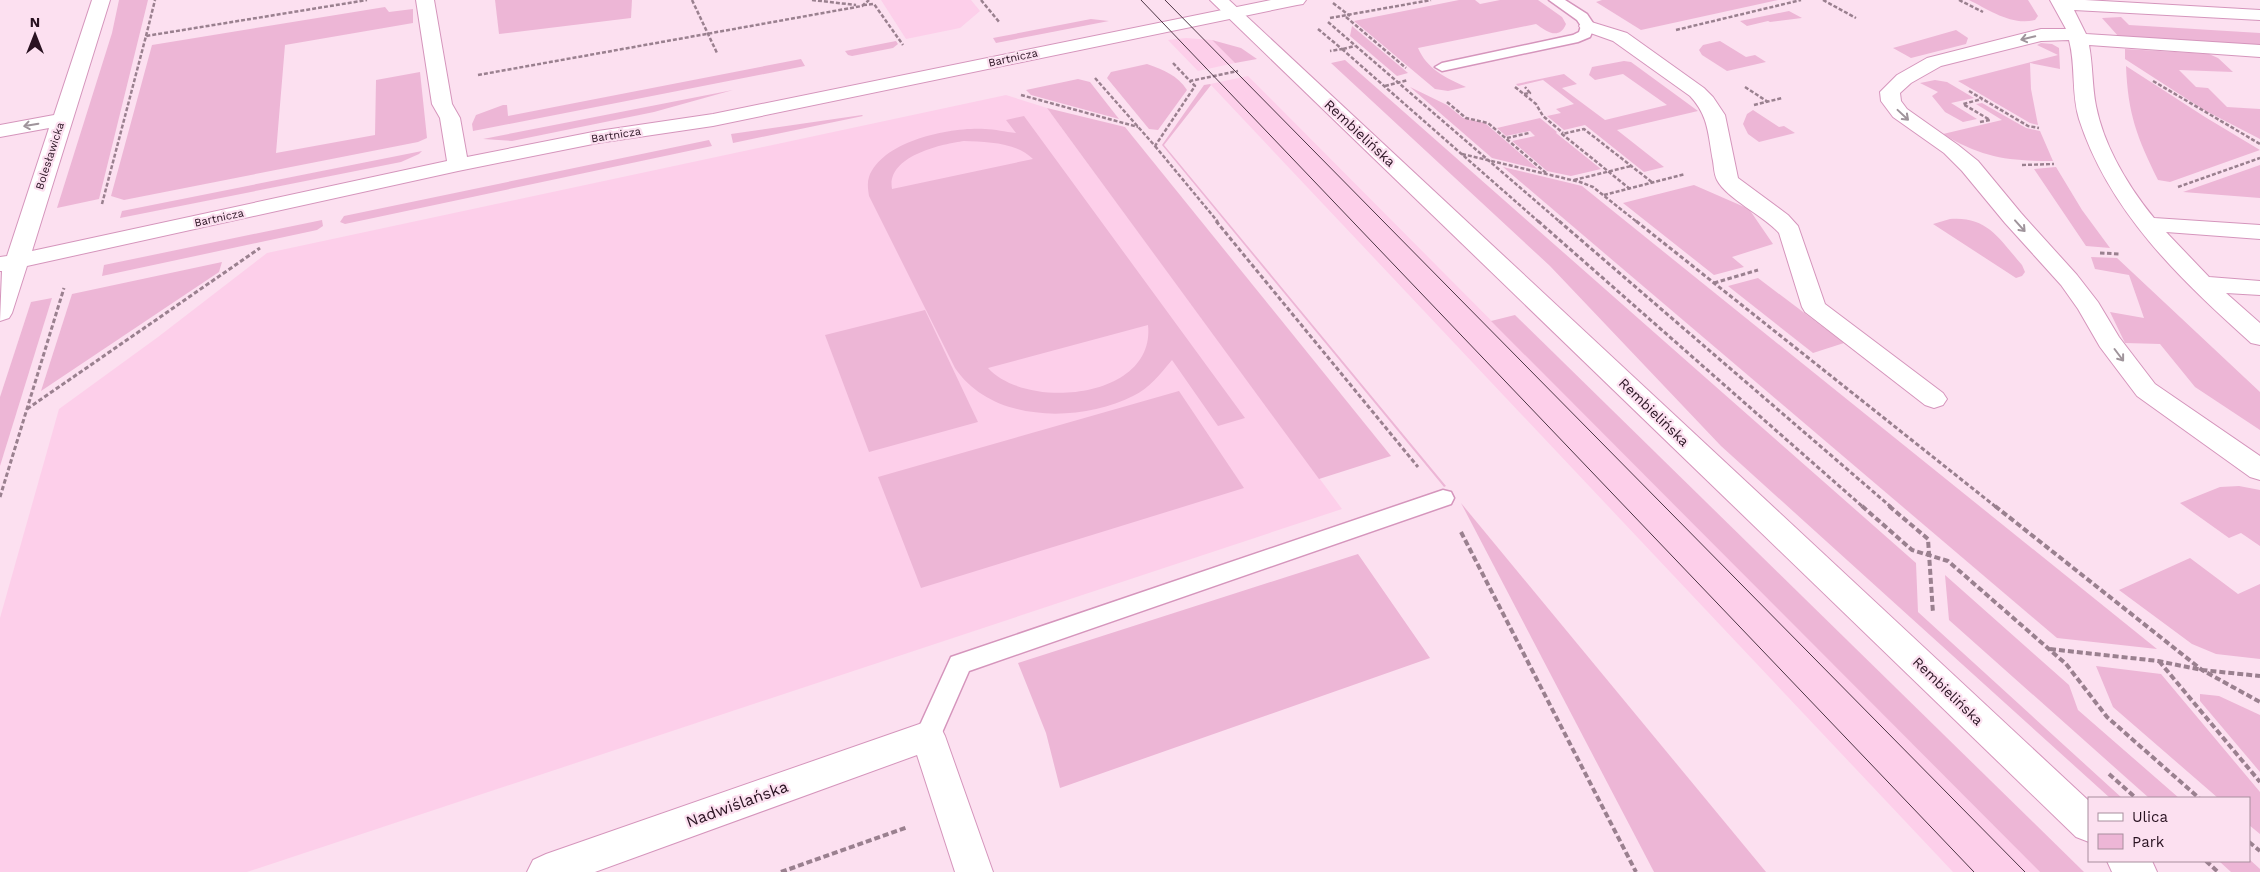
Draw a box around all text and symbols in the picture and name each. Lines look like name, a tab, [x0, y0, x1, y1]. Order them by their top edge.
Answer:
north arrow	[10, 10, 60, 60]
text: N	[30, 14, 40, 30]
one-way arrow	[2021, 34, 2037, 43]
street label: Bartnicza	[987, 46, 1039, 70]
street label: Rembielińska	[1321, 96, 1399, 170]
one-way arrow	[1897, 109, 1910, 121]
one-way arrow	[23, 121, 39, 131]
street label: Bolesławicka	[33, 121, 67, 191]
street label: Bartnicza	[590, 125, 642, 145]
street label: Bartnicza	[193, 206, 245, 230]
one-way arrow	[2014, 220, 2026, 233]
one-way arrow	[2113, 348, 2124, 361]
street label: Rembielińska	[1616, 375, 1692, 449]
street label: Rembielińska	[1910, 654, 1986, 728]
street label: Nadwiślańska	[683, 777, 791, 831]
legend	[2088, 797, 2250, 862]
text: Ulica	[2132, 808, 2169, 826]
text: Park	[2132, 833, 2165, 851]

